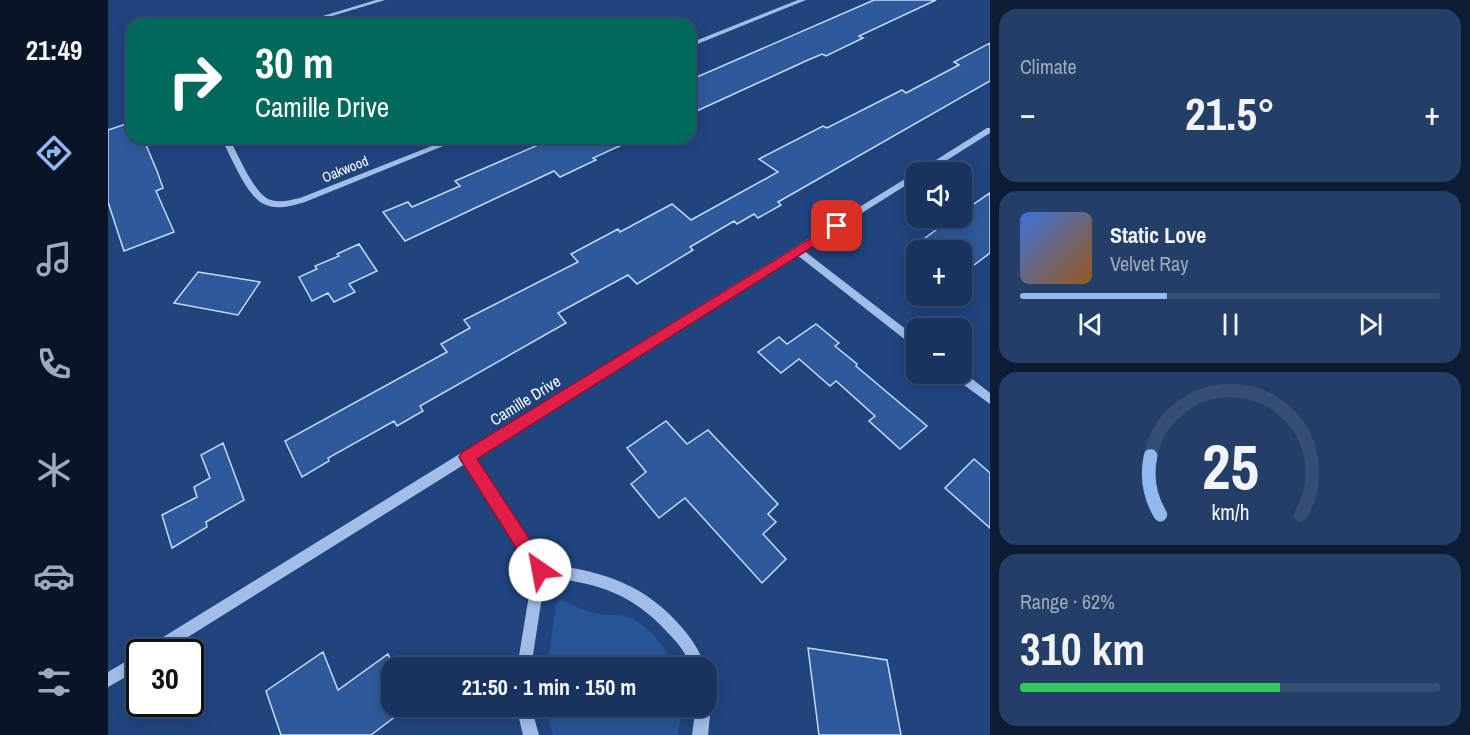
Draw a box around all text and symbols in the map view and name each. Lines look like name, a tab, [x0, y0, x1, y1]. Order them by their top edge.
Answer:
text: 21:49	[26, 32, 82, 68]
text: 30 m	[255, 35, 334, 91]
icon: right	[156, 42, 234, 120]
text: Climate	[1020, 53, 1077, 80]
text: 21.5°	[1185, 83, 1275, 144]
text: Camille Drive	[255, 89, 389, 125]
text: −	[1020, 91, 1036, 135]
text: +	[1424, 91, 1440, 135]
icon: directions	[33, 132, 75, 174]
street label: Oakwood	[319, 152, 371, 186]
map controls	[906, 162, 972, 384]
button: sound	[906, 162, 972, 228]
pin	[811, 200, 862, 251]
icon: arrive	[820, 209, 853, 242]
text: Static Love	[1110, 220, 1206, 250]
icon: music	[33, 238, 75, 280]
button: +	[906, 240, 972, 306]
text: Velvet Ray	[1110, 250, 1188, 277]
icon: previous	[1074, 308, 1107, 341]
icon: pause	[1214, 308, 1247, 341]
icon: next	[1354, 308, 1387, 341]
button: −	[906, 318, 972, 384]
icon: phone	[33, 343, 75, 385]
street label: Camille Drive	[485, 370, 565, 430]
text: 25	[1202, 424, 1258, 508]
icon: climate	[33, 449, 75, 491]
text: km/h	[1211, 499, 1249, 528]
position arrow	[508, 538, 572, 602]
icon: car	[33, 555, 75, 597]
text: Range · 62%	[1020, 588, 1115, 615]
text: 310 km	[1020, 618, 1145, 679]
speed limit sign: 30	[126, 639, 204, 717]
icon: filters	[33, 661, 75, 703]
text: 21:50 · 1 min · 150 m	[462, 672, 636, 702]

